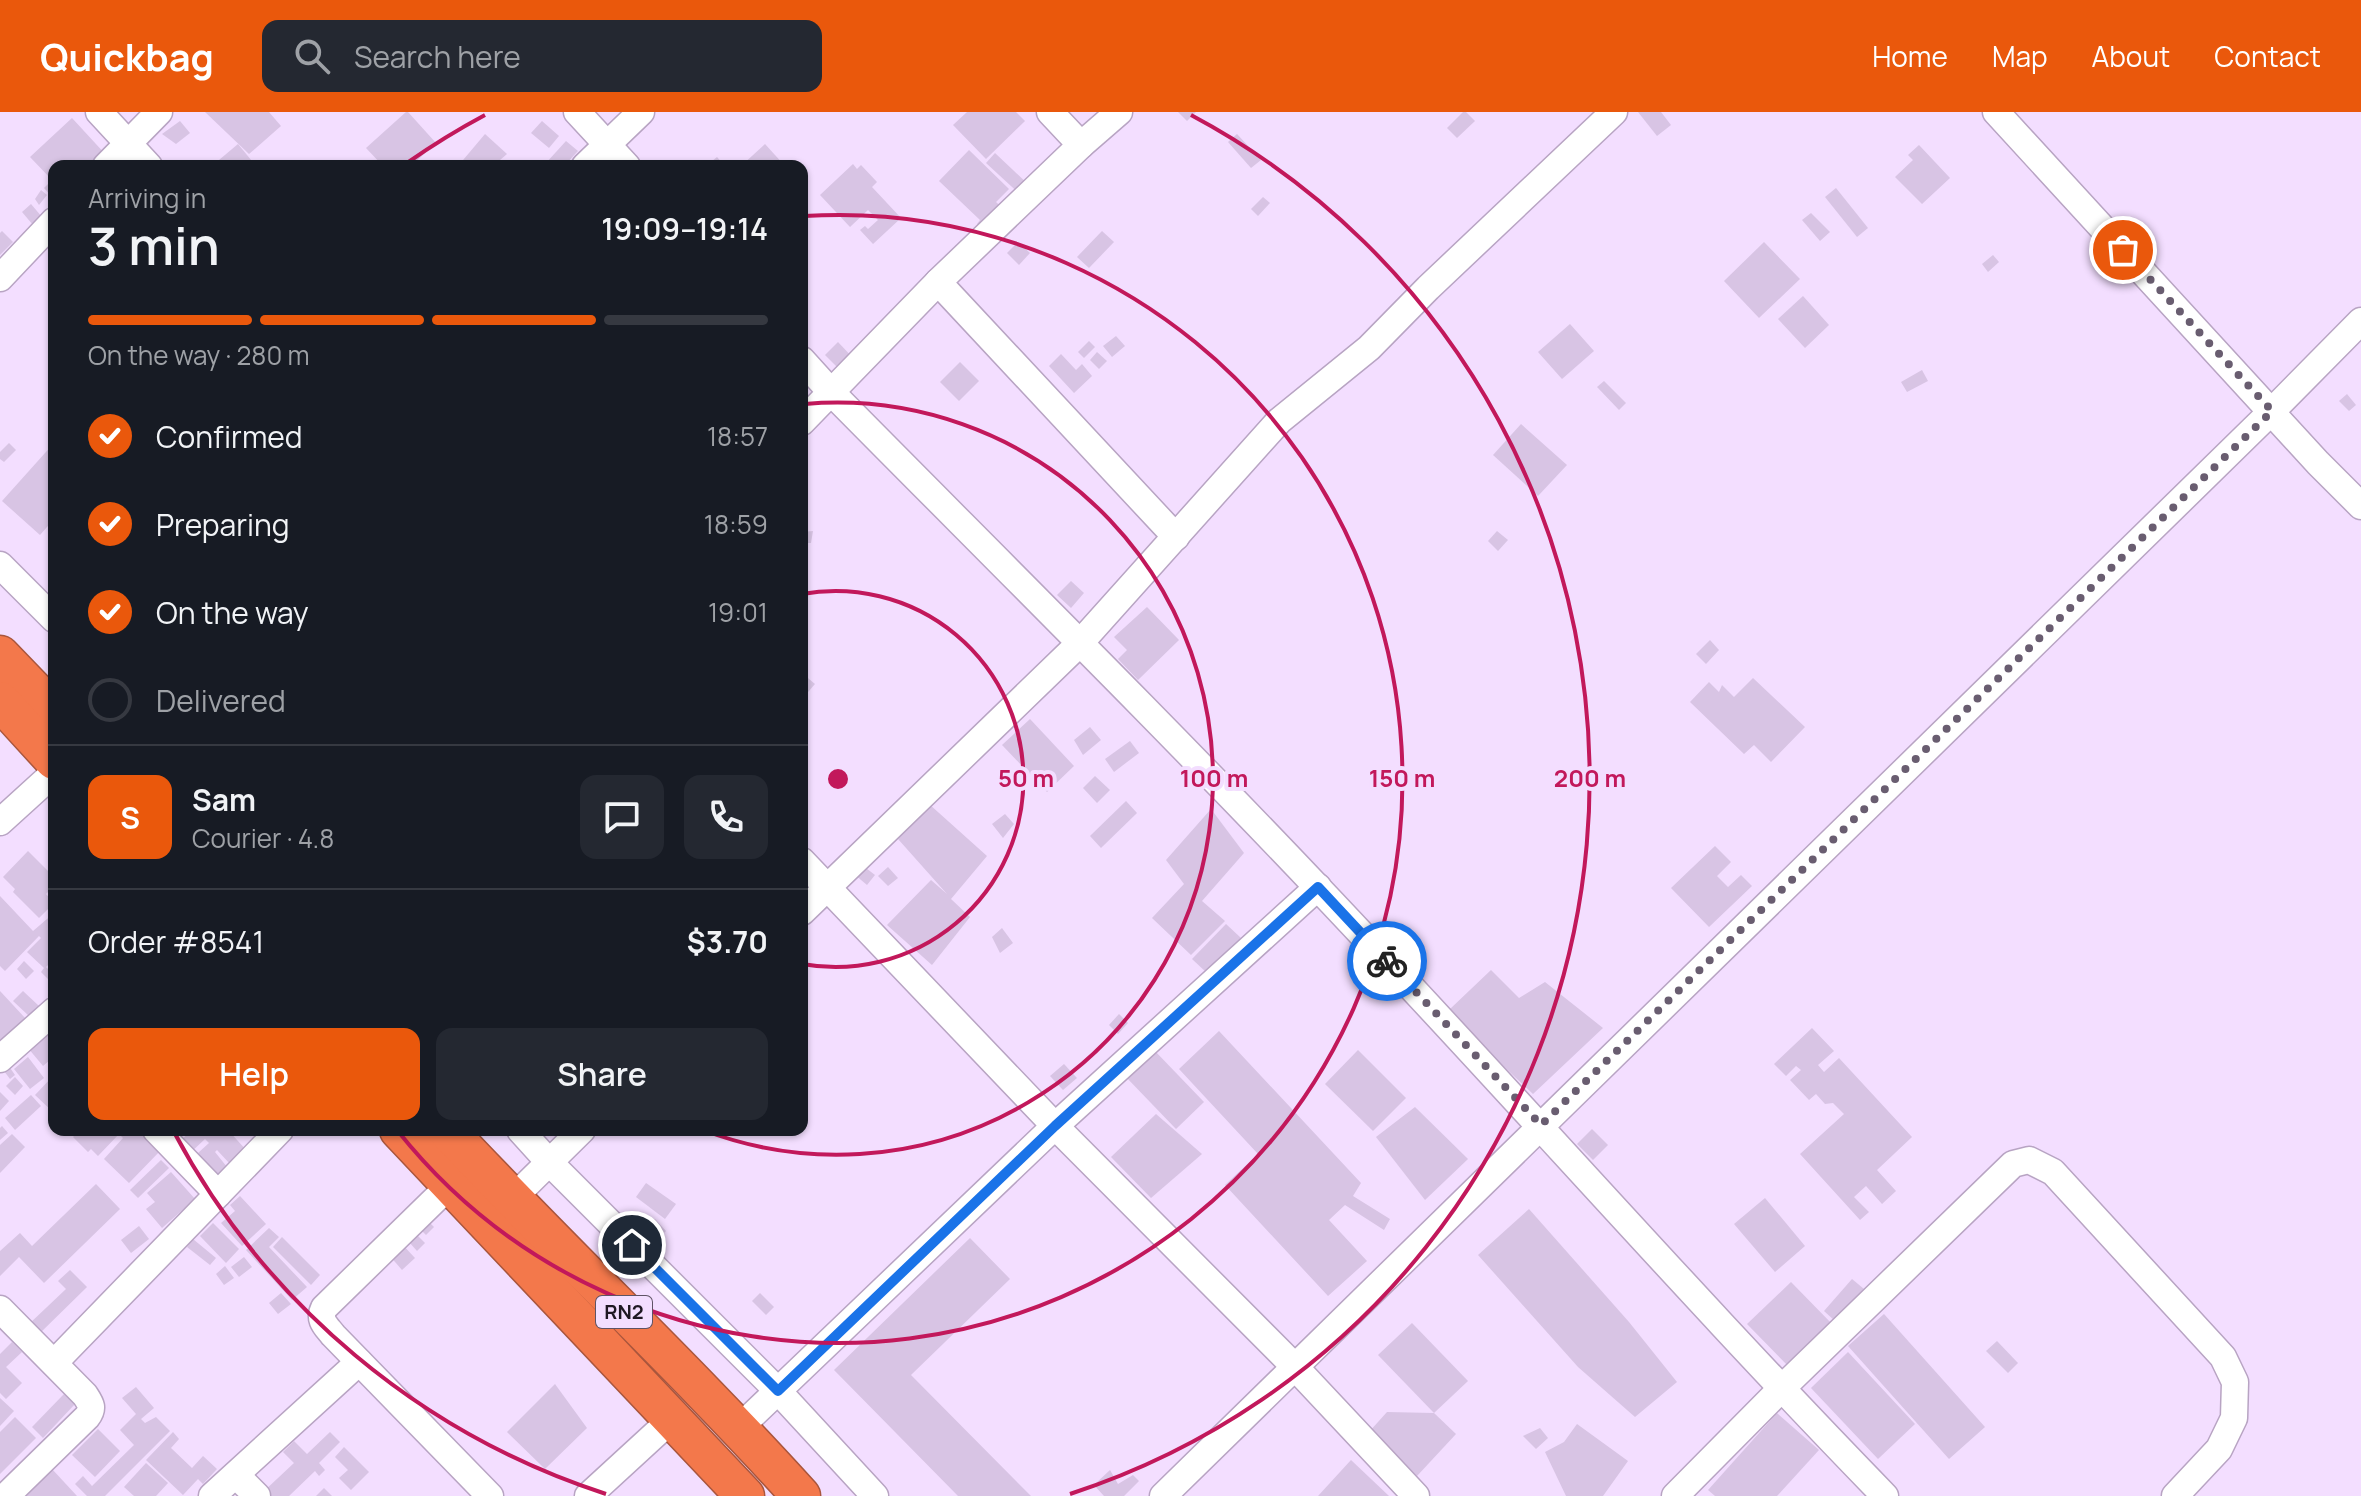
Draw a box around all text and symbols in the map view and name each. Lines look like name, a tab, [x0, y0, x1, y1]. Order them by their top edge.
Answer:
search box	[262, 20, 822, 92]
text: Quickbag	[40, 30, 214, 82]
icon: search	[290, 34, 334, 78]
text: Search here	[354, 36, 521, 77]
text: Home	[1872, 37, 1948, 75]
text: Map	[1992, 37, 2048, 75]
text: About	[2092, 37, 2170, 75]
text: Contact	[2214, 37, 2321, 75]
text: Arriving in	[88, 180, 206, 216]
text: 19:09–19:14	[601, 208, 768, 249]
text: 3 min	[88, 210, 220, 281]
pin	[2089, 216, 2157, 284]
icon: bag	[2101, 228, 2145, 272]
text: On the way · 280 m	[88, 337, 310, 373]
icon: check	[88, 414, 132, 458]
text: Confirmed	[156, 416, 303, 457]
text: 18:57	[707, 418, 768, 454]
icon: check	[88, 502, 132, 546]
text: Preparing	[156, 504, 290, 545]
text: 18:59	[704, 506, 768, 542]
icon: check	[88, 590, 132, 634]
text: On the way	[156, 592, 309, 633]
text: 19:01	[708, 594, 768, 630]
text: Delivered	[156, 680, 286, 721]
text: 50 m	[998, 761, 1054, 794]
text: 100 m	[1180, 761, 1248, 794]
text: 150 m	[1369, 761, 1435, 794]
text: 200 m	[1554, 761, 1626, 794]
centre of rings	[824, 765, 852, 793]
button: chat	[580, 775, 664, 859]
button: phone	[684, 775, 768, 859]
text: Sam	[192, 779, 256, 820]
text: S	[120, 797, 140, 838]
text: Courier · 4.8	[192, 820, 334, 856]
text: Order #8541	[88, 921, 264, 962]
text: $3.70	[687, 921, 768, 962]
courier	[1347, 921, 1427, 1001]
icon: bike	[1365, 939, 1409, 983]
button: Help	[88, 1028, 420, 1120]
button: Share	[436, 1028, 768, 1120]
pin	[598, 1211, 666, 1279]
icon: home	[610, 1223, 654, 1267]
road number: RN2	[596, 1296, 652, 1328]

